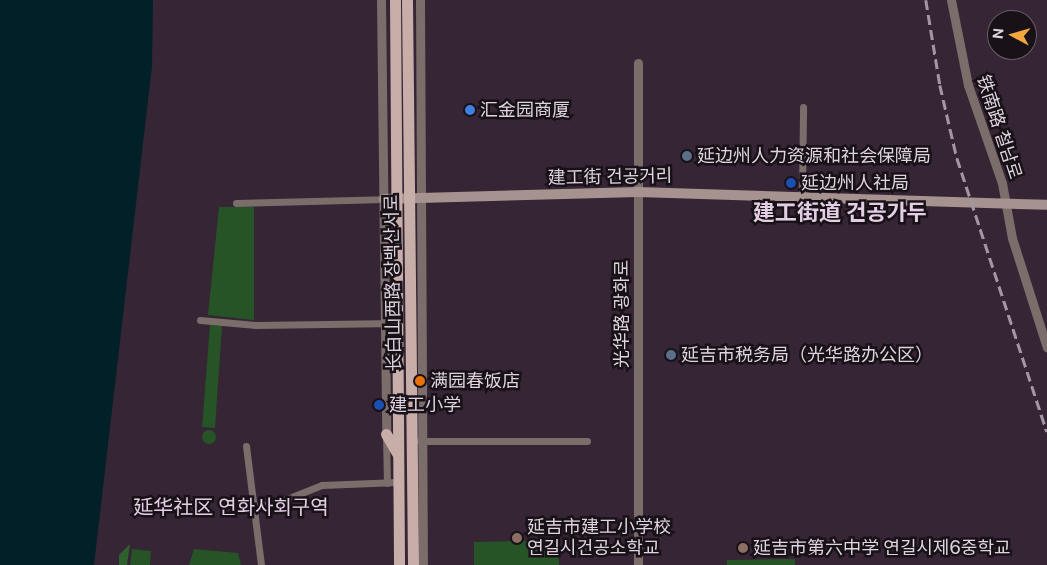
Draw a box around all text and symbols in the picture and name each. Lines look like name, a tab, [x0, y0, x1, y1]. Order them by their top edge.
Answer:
north arrow	[987, 10, 1037, 60]
text: N	[990, 27, 1007, 40]
street label: 铁南路 철남로	[972, 72, 1026, 182]
place label: 汇金园商厦	[480, 99, 570, 121]
marker: 汇金园商厦	[464, 104, 476, 116]
place label: 延边州人力资源和社会保障局	[697, 145, 931, 167]
marker: 延边州人力资源和社会保障局	[681, 150, 693, 162]
street label: 建工街 건공거리	[548, 165, 672, 189]
place label: 延边州人社局	[801, 172, 909, 194]
marker: 延边州人社局	[785, 177, 797, 189]
street label: 长白山西路 장백산서로	[381, 194, 405, 372]
district label: 建工街道 건공가두	[753, 200, 927, 226]
street label: 光华路 광화로	[611, 260, 633, 368]
place label: 延吉市税务局（光华路办公区）	[681, 344, 933, 366]
marker: 延吉市税务局（光华路办公区）	[665, 349, 677, 361]
place label: 满园春饭店	[430, 370, 520, 392]
marker: 满园春饭店	[414, 375, 426, 387]
place label: 建工小学	[389, 394, 461, 416]
marker: 建工小学	[373, 399, 385, 411]
district label: 延华社区 연화사회구역	[133, 495, 329, 519]
place label: 延吉市建工小学校 연길시건공소학교	[527, 517, 671, 560]
marker: 延吉市建工小学校 연길시건공소학교	[511, 532, 523, 544]
place label: 延吉市第六中学 연길시제6중학교	[753, 537, 1010, 559]
marker: 延吉市第六中学 연길시제6중학교	[737, 542, 749, 554]

